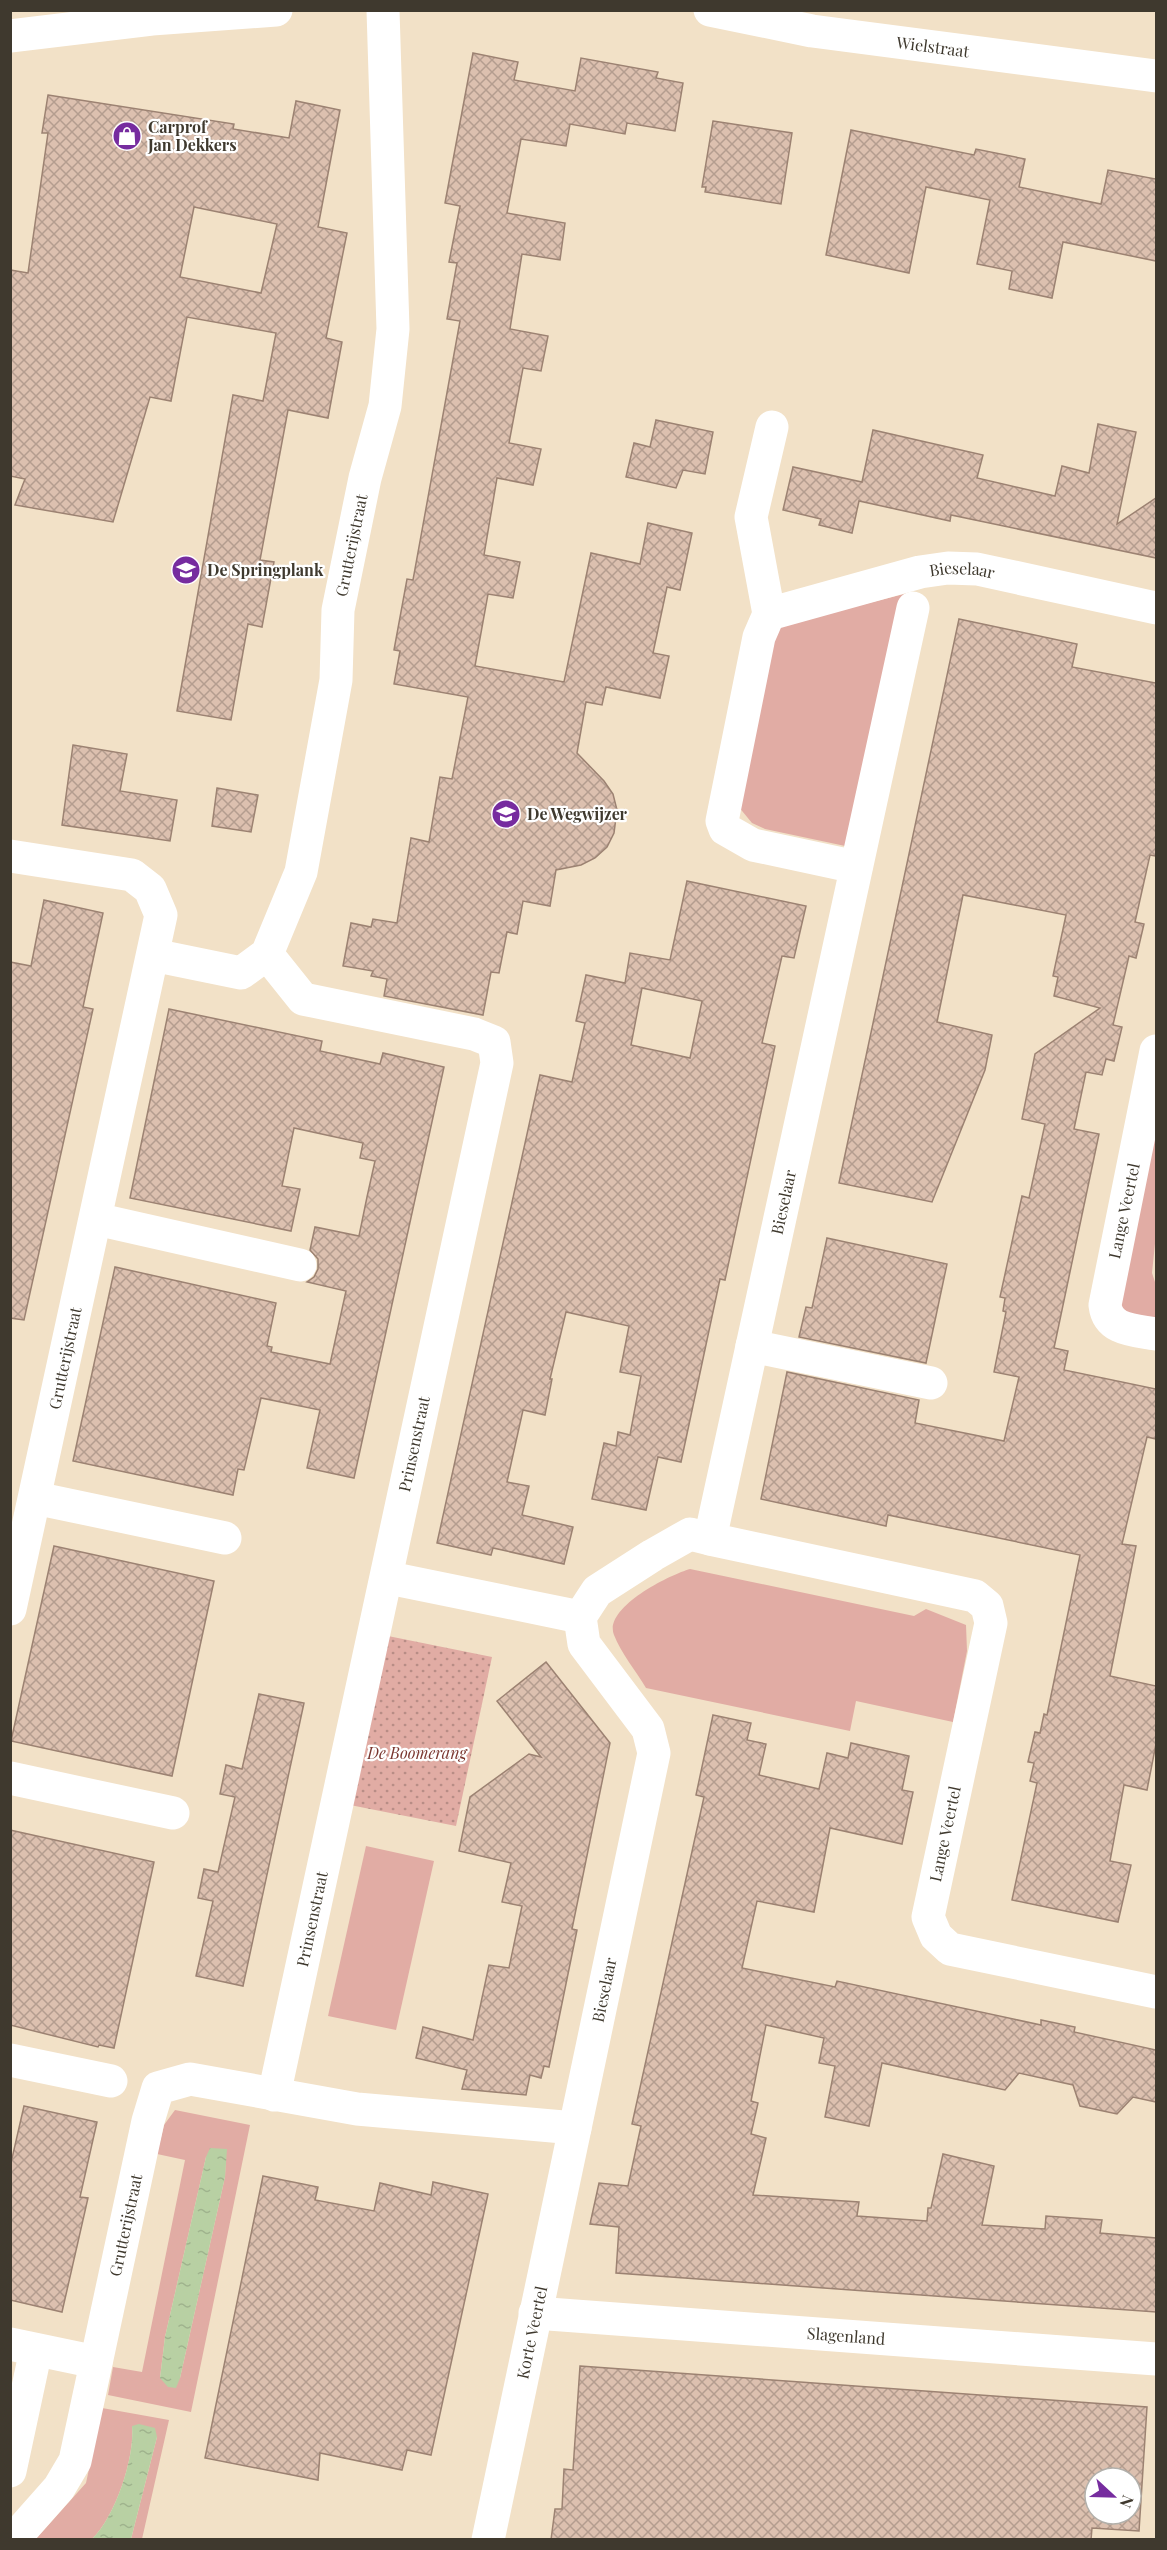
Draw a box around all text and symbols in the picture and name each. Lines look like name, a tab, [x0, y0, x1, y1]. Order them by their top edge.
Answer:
street label: Wielstraat	[894, 31, 971, 62]
place label: Carprof Jan Dekkers	[147, 116, 237, 155]
shop icon: Carprof Jan Dekkers	[111, 120, 143, 152]
street label: Grutterijstraat	[330, 492, 372, 598]
school or university icon: De Springplank	[170, 554, 202, 586]
street label: Bieselaar	[928, 557, 997, 583]
place label: De Springplank	[207, 559, 324, 580]
school or university icon: De Wegwijzer	[490, 798, 522, 830]
place label: De Wegwijzer	[527, 803, 628, 824]
street label: Lange Veertel	[1103, 1161, 1144, 1261]
street label: Bieselaar	[766, 1168, 800, 1236]
street label: Grutterijstraat	[43, 1304, 86, 1411]
street label: Prinsenstraat	[393, 1394, 434, 1494]
park label: De Boomerang	[366, 1742, 468, 1763]
street label: Lange Veertel	[924, 1784, 965, 1884]
street label: Prinsenstraat	[291, 1869, 332, 1969]
street label: Bieselaar	[587, 1955, 621, 2024]
street label: Grutterijstraat	[104, 2172, 146, 2278]
street label: Korte Veertel	[511, 2284, 551, 2381]
street label: Slagenland	[806, 2322, 886, 2349]
north arrow	[1083, 2466, 1143, 2526]
text: N	[1115, 2493, 1139, 2512]

